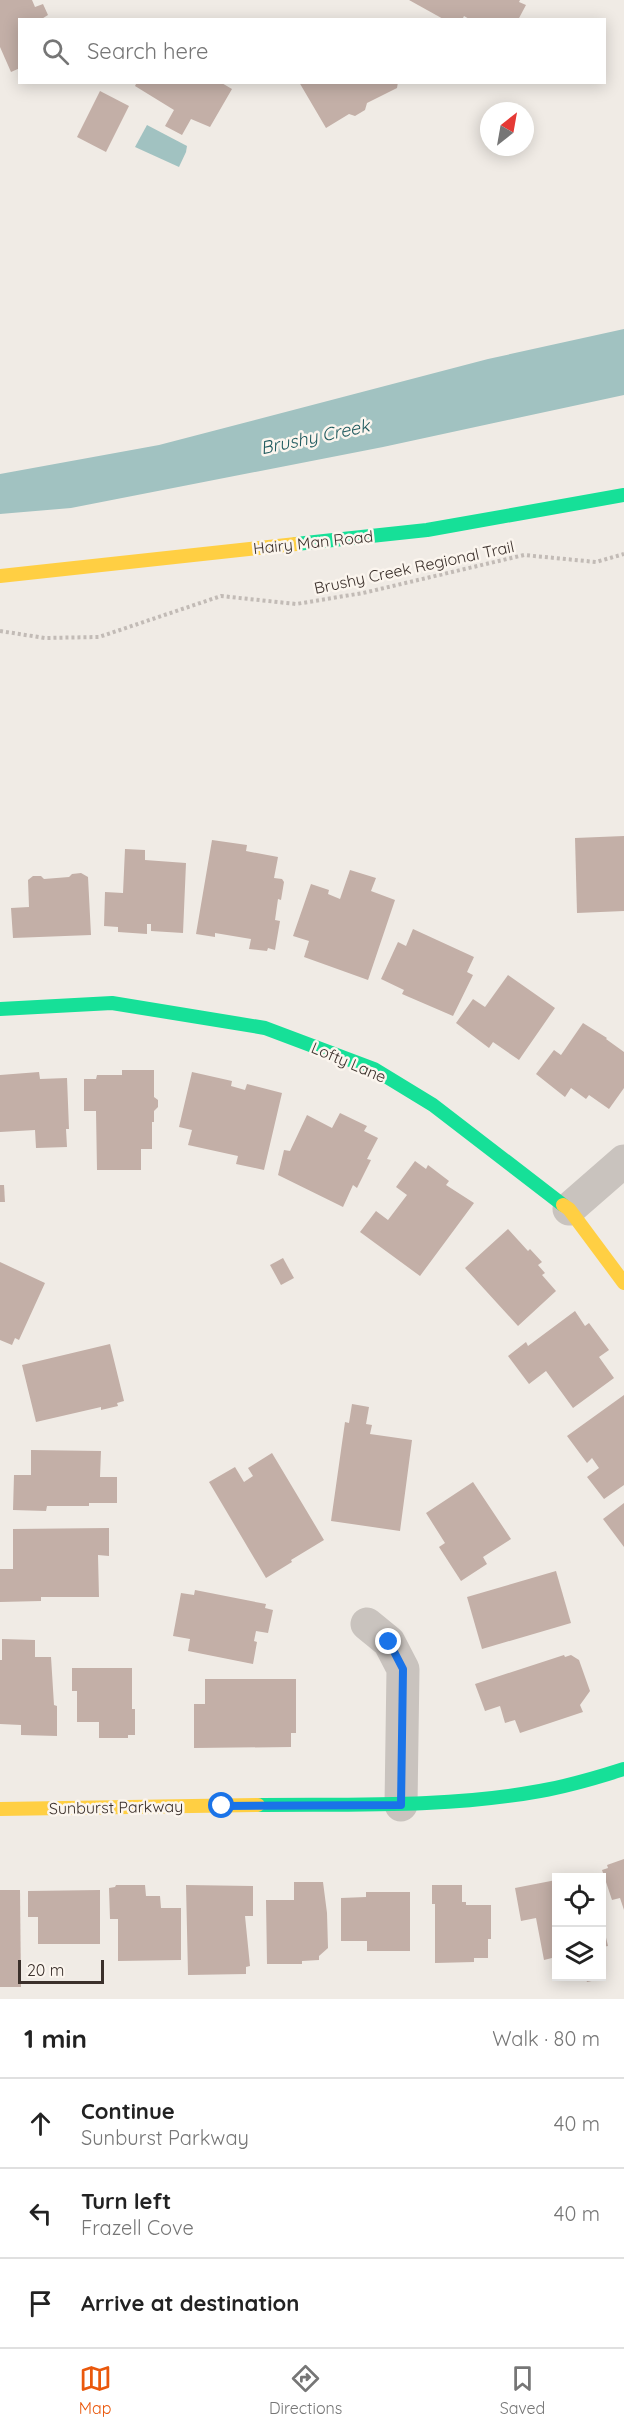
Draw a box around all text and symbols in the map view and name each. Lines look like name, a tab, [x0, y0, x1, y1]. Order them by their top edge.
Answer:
search box	[18, 18, 606, 84]
icon: search	[39, 35, 72, 68]
text: Search here	[87, 37, 208, 65]
north arrow	[480, 102, 534, 156]
water label: Brushy Creek	[258, 413, 373, 459]
street label: Hairy Man Road	[252, 526, 374, 558]
street label: Brushy Creek Regional Trail	[312, 536, 516, 598]
street label: Lofty Lane	[309, 1037, 389, 1087]
route end	[375, 1628, 401, 1654]
route start	[208, 1792, 234, 1818]
street label: Sunburst Parkway	[49, 1796, 183, 1818]
map controls	[552, 1873, 606, 1981]
button: locate	[552, 1873, 606, 1927]
button: layers	[552, 1927, 606, 1981]
scale bar	[18, 1957, 104, 1984]
text: 20 m	[27, 1960, 64, 1980]
text: 1 min	[24, 2022, 87, 2055]
text: Walk · 80 m	[492, 2026, 600, 2051]
text: Continue	[81, 2097, 175, 2125]
icon: ahead	[24, 2107, 57, 2140]
text: 40 m	[554, 2111, 600, 2136]
text: Sunburst Parkway	[81, 2125, 249, 2150]
text: Turn left	[81, 2187, 171, 2215]
icon: left	[24, 2197, 57, 2230]
text: 40 m	[554, 2201, 600, 2226]
text: Frazell Cove	[81, 2215, 194, 2240]
icon: arrive	[24, 2287, 57, 2320]
text: Arrive at destination	[81, 2289, 299, 2317]
tab: Map	[79, 2362, 112, 2418]
tab: Directions	[269, 2362, 342, 2418]
tab: Saved	[500, 2362, 545, 2418]

